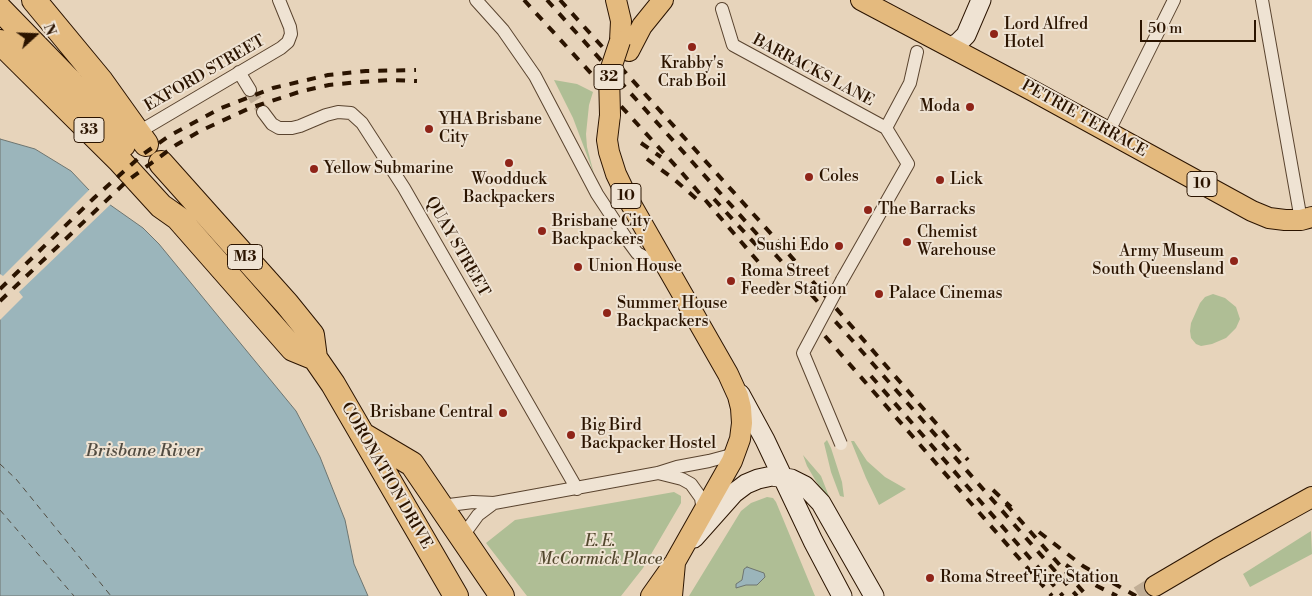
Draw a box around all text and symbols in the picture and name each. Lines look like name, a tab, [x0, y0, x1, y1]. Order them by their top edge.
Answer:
north arrow	[10, 10, 60, 60]
scale bar	[1142, 10, 1258, 42]
place label: Lord Alfred Hotel	[1004, 15, 1088, 53]
text: 50 m	[1148, 19, 1182, 38]
text: N	[39, 22, 59, 38]
marker: Lord Alfred Hotel	[988, 28, 1000, 40]
street label: BARRACKS LANE	[749, 31, 877, 111]
street label: EXFORD STREET	[141, 32, 269, 116]
marker: Krabby's Crab Boil	[686, 41, 698, 53]
place label: Krabby's Crab Boil	[658, 54, 726, 92]
road number: 32	[594, 64, 624, 90]
street label: PETRIE TERRACE	[1018, 76, 1150, 162]
place label: Moda	[920, 97, 960, 117]
marker: Moda	[964, 101, 976, 113]
place label: YHA Brisbane City	[439, 110, 542, 148]
road number: 33	[74, 118, 104, 142]
marker: YHA Brisbane City	[423, 123, 435, 135]
marker: Woodduck Backpackers	[503, 157, 515, 169]
place label: Yellow Submarine	[324, 159, 454, 179]
marker: Yellow Submarine	[308, 163, 320, 175]
place label: Coles	[819, 167, 859, 187]
place label: Woodduck Backpackers	[463, 170, 555, 208]
place label: Lick	[950, 170, 982, 190]
marker: Coles	[803, 171, 815, 183]
road number: 10	[1187, 172, 1217, 196]
marker: Lick	[934, 174, 946, 186]
road number: 10	[611, 184, 641, 208]
street label: QUAY STREET	[421, 194, 493, 300]
place label: The Barracks	[878, 200, 975, 220]
marker: The Barracks	[862, 204, 874, 216]
place label: Brisbane City Backpackers	[552, 212, 650, 250]
place label: Chemist Warehouse	[917, 223, 996, 261]
marker: Brisbane City Backpackers	[536, 225, 548, 237]
place label: Sushi Edo	[756, 236, 829, 256]
marker: Chemist Warehouse	[901, 236, 913, 248]
marker: Sushi Edo	[833, 240, 845, 252]
place label: Army Museum South Queensland	[1092, 242, 1224, 280]
road number: M3	[228, 244, 262, 270]
marker: Army Museum South Queensland	[1228, 255, 1240, 267]
place label: Union House	[588, 257, 682, 277]
marker: Union House	[572, 261, 584, 273]
place label: Roma Street Feeder Station	[741, 262, 847, 300]
marker: Roma Street Feeder Station	[725, 275, 737, 287]
place label: Palace Cinemas	[889, 284, 1003, 304]
marker: Palace Cinemas	[873, 288, 885, 300]
place label: Summer House Backpackers	[617, 294, 728, 332]
marker: Summer House Backpackers	[601, 307, 613, 319]
street label: CORONATION DRIVE	[336, 399, 436, 553]
place label: Brisbane Central	[370, 403, 493, 423]
marker: Brisbane Central	[497, 407, 509, 419]
place label: Big Bird Backpacker Hostel	[581, 416, 716, 454]
marker: Big Bird Backpacker Hostel	[565, 429, 577, 441]
water label: Brisbane River	[85, 441, 203, 463]
park label: E. E. McCormick Place	[538, 532, 662, 570]
place label: Roma Street Fire Station	[940, 568, 1119, 588]
marker: Roma Street Fire Station	[924, 572, 936, 584]

